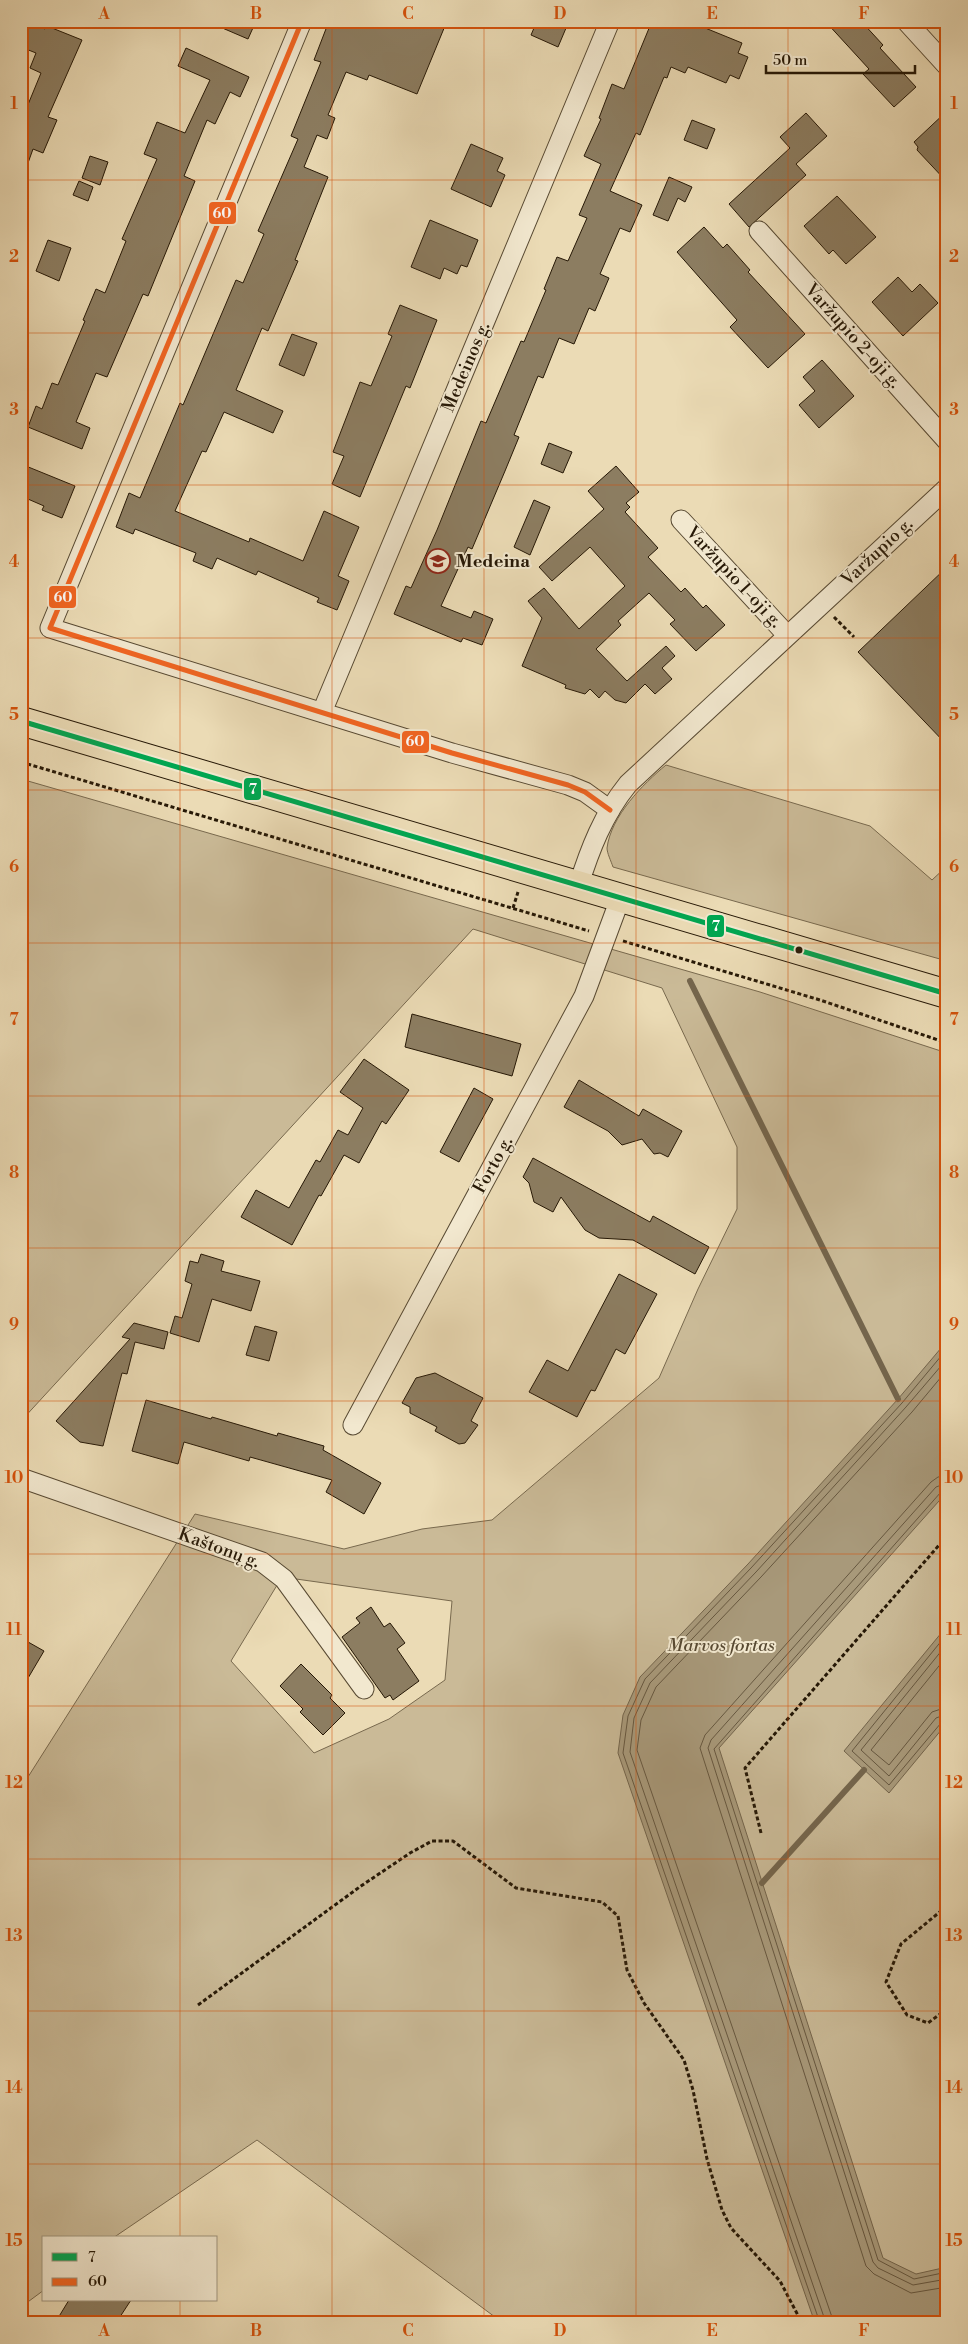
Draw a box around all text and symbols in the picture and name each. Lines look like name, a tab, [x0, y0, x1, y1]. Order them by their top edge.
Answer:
text: A	[97, 4, 110, 24]
text: B	[250, 4, 262, 24]
text: C	[402, 4, 414, 24]
text: D	[554, 4, 567, 24]
text: E	[706, 4, 718, 24]
text: F	[858, 4, 870, 24]
scale bar	[766, 42, 914, 74]
text: 50 m	[773, 51, 807, 70]
text: 1	[10, 94, 18, 114]
text: 1	[950, 94, 958, 114]
line badge: 60	[208, 201, 237, 225]
text: 60	[213, 205, 232, 223]
text: 2	[9, 247, 19, 267]
text: 2	[949, 247, 959, 267]
street label: Varžupio 2-oji g.	[799, 278, 906, 393]
street label: Medeinos g.	[437, 318, 495, 416]
text: 3	[9, 400, 19, 420]
text: 3	[949, 400, 959, 420]
street label: Varžupio g.	[835, 513, 918, 592]
street label: Varžupio 1-oji g.	[680, 521, 787, 633]
school or university icon: Medeina	[425, 548, 451, 574]
place label: Medeina	[456, 550, 530, 573]
text: 4	[9, 552, 20, 572]
text: 4	[949, 552, 960, 572]
line badge: 60	[48, 585, 77, 609]
text: 60	[54, 589, 73, 607]
text: 5	[9, 705, 19, 725]
text: 5	[949, 705, 959, 725]
line badge: 60	[401, 730, 430, 754]
text: 60	[406, 733, 425, 751]
line badge: 7	[243, 777, 262, 801]
text: 7	[249, 781, 258, 799]
text: 6	[9, 857, 19, 877]
text: 6	[949, 857, 959, 877]
line badge: 7	[706, 914, 725, 938]
text: 7	[712, 918, 721, 936]
unlabelled marker	[794, 945, 804, 955]
text: 7	[9, 1010, 19, 1030]
text: 7	[949, 1010, 959, 1030]
street label: Forto g.	[468, 1132, 518, 1198]
text: 8	[9, 1163, 19, 1183]
text: 8	[949, 1163, 959, 1183]
text: 9	[9, 1315, 19, 1335]
text: 9	[949, 1315, 959, 1335]
text: 10	[5, 1468, 23, 1488]
text: 10	[945, 1468, 963, 1488]
street label: Kaštonų g.	[175, 1523, 263, 1573]
text: 11	[6, 1620, 22, 1640]
text: 11	[946, 1620, 962, 1640]
park label: Marvos fortas	[667, 1634, 775, 1657]
text: 12	[5, 1773, 23, 1793]
text: 12	[945, 1773, 963, 1793]
text: 13	[5, 1926, 23, 1946]
text: 13	[945, 1926, 963, 1946]
text: 14	[5, 2078, 23, 2098]
text: 14	[945, 2078, 963, 2098]
text: 15	[5, 2231, 23, 2251]
text: 15	[945, 2231, 963, 2251]
legend	[42, 2236, 218, 2302]
text: 7	[88, 2248, 96, 2267]
text: 60	[88, 2272, 107, 2291]
text: A	[97, 2321, 110, 2341]
text: B	[250, 2321, 262, 2341]
text: C	[402, 2321, 414, 2341]
text: D	[554, 2321, 567, 2341]
text: E	[706, 2321, 718, 2341]
text: F	[858, 2321, 870, 2341]

